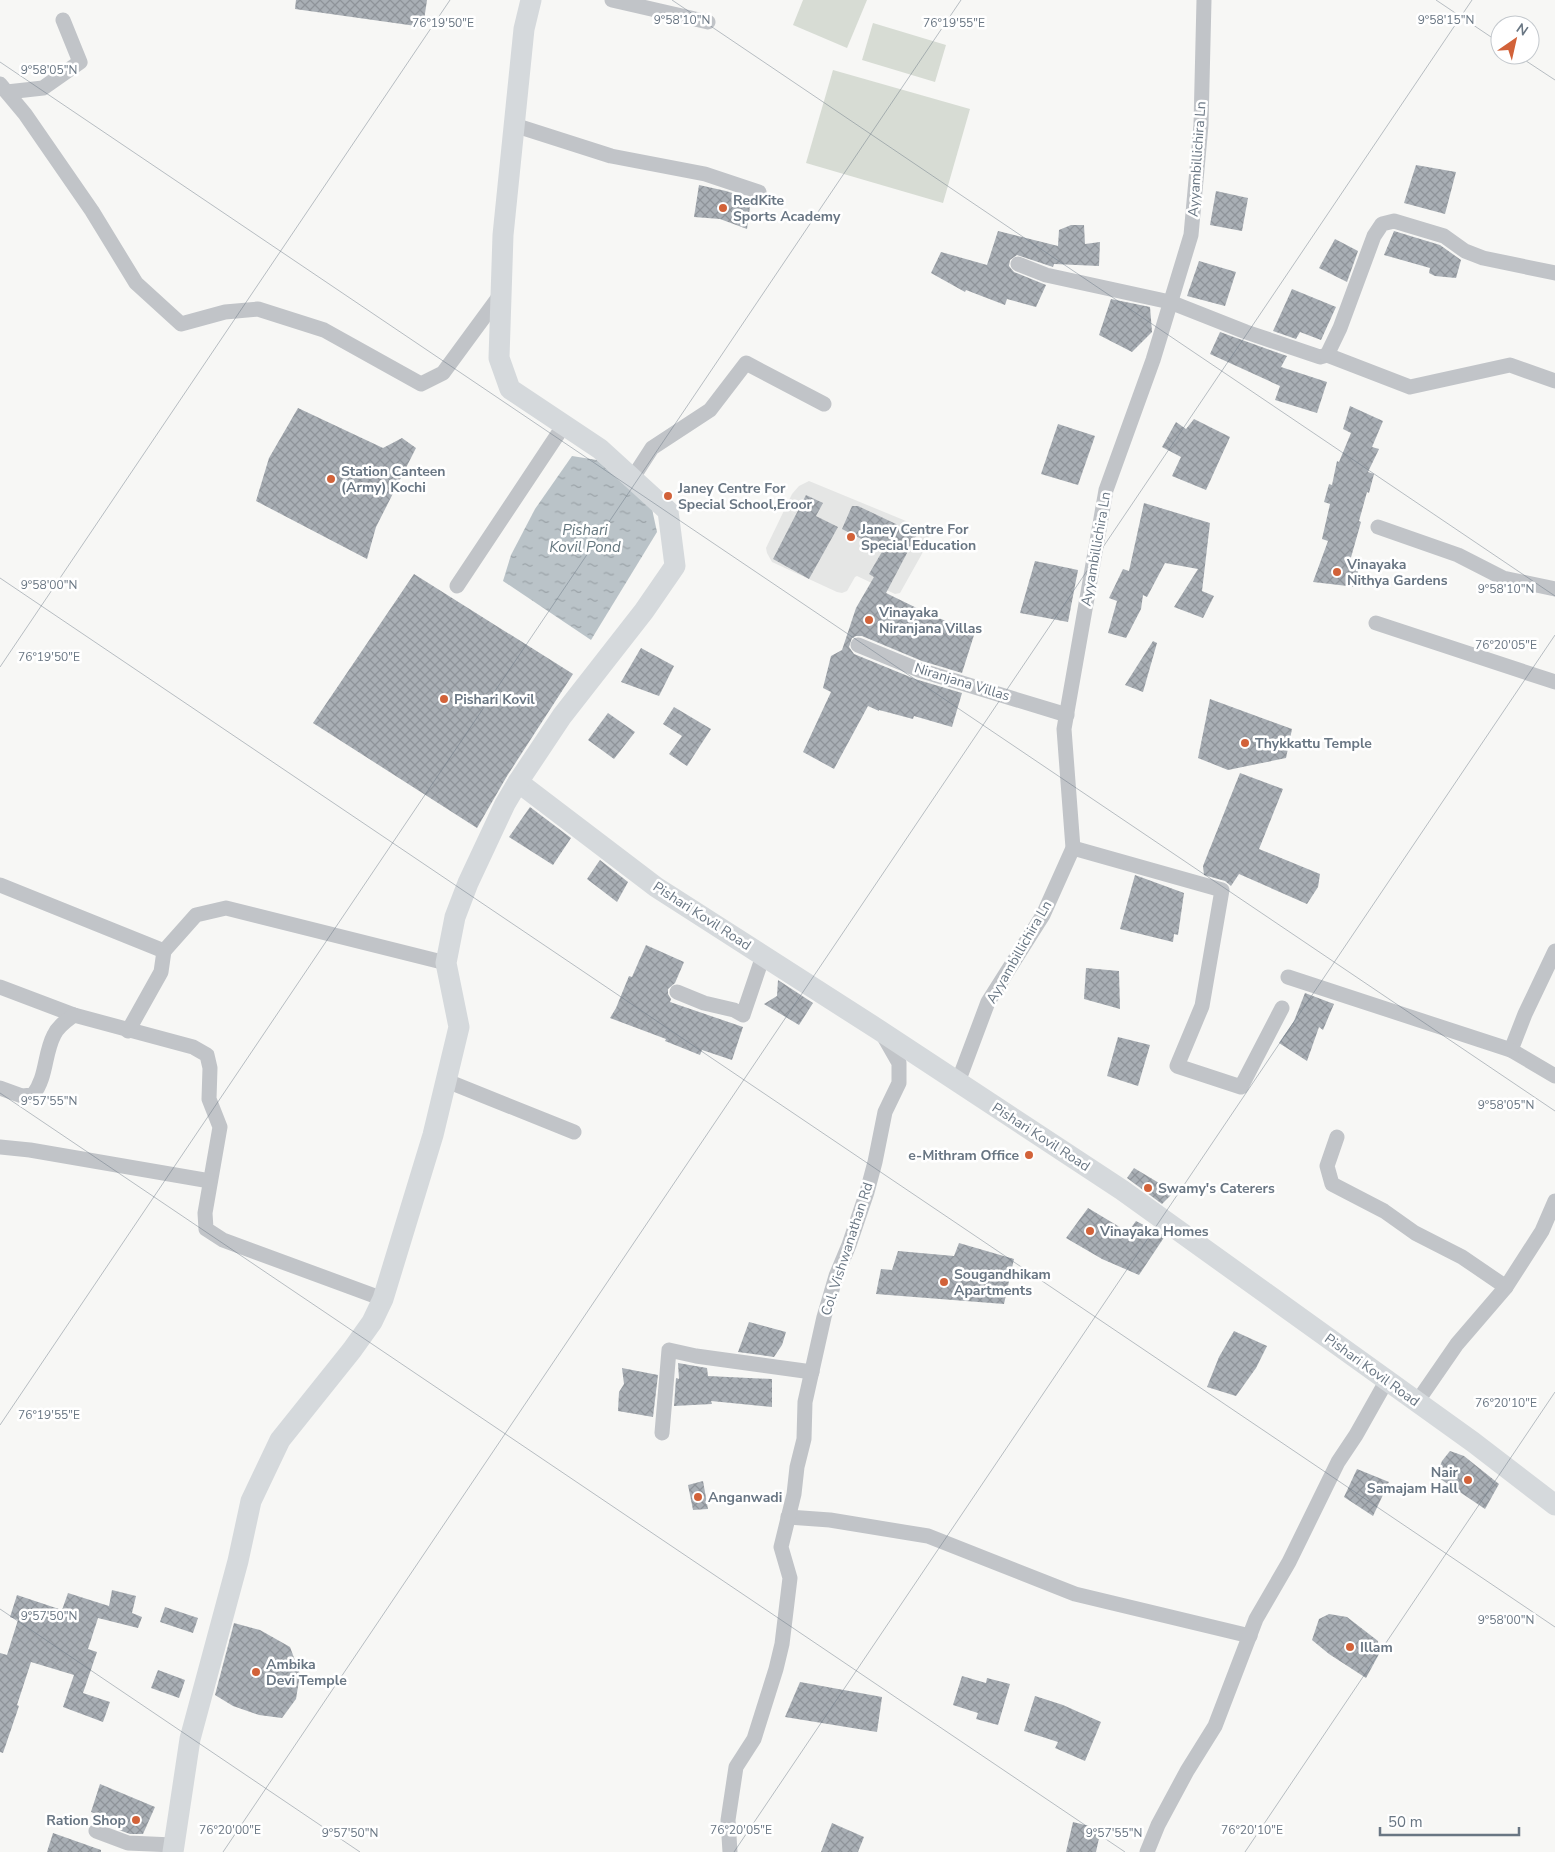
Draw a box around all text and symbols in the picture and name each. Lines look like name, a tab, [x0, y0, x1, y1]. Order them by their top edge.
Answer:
text: 9°58'10"N	[654, 12, 710, 28]
text: 9°58'15"N	[1418, 12, 1474, 28]
text: 76°19'50"E	[412, 15, 474, 31]
text: 76°19'55"E	[923, 15, 985, 31]
north arrow	[1490, 15, 1540, 65]
text: N	[1512, 19, 1532, 40]
text: 9°58'05"N	[21, 62, 77, 78]
street label: Ayyambillichira Ln	[1183, 101, 1211, 217]
place label: RedKite Sports Academy	[733, 191, 841, 226]
marker: RedKite Sports Academy	[717, 202, 729, 214]
place label: Station Canteen (Army) Kochi	[341, 462, 446, 497]
marker: Station Canteen (Army) Kochi	[325, 473, 337, 485]
place label: Janey Centre For Special School,Eroor	[677, 479, 813, 514]
marker: Janey Centre For Special School,Eroor	[662, 490, 674, 502]
street label: Ayyambillichira Ln	[1077, 490, 1115, 608]
water label: Pishari Kovil Pond	[549, 520, 621, 557]
place label: Janey Centre For Special Education	[860, 520, 976, 555]
marker: Janey Centre For Special Education	[845, 531, 857, 543]
place label: Vinayaka Nithya Gardens	[1346, 555, 1448, 590]
marker: Vinayaka Nithya Gardens	[1331, 566, 1343, 578]
text: 9°58'00"N	[21, 577, 77, 593]
text: 9°58'10"N	[1478, 581, 1534, 597]
place label: Vinayaka Niranjana Villas	[878, 603, 982, 638]
marker: Vinayaka Niranjana Villas	[863, 614, 875, 626]
text: 76°20'05"E	[1475, 637, 1537, 653]
text: 76°19'50"E	[18, 649, 80, 665]
street label: Niranjana Villas	[912, 658, 1012, 706]
place label: Pishari Kovil	[454, 690, 535, 709]
marker: Pishari Kovil	[438, 693, 450, 705]
place label: Thykkattu Temple	[1255, 734, 1372, 753]
marker: Thykkattu Temple	[1239, 737, 1251, 749]
street label: Pishari Kovil Road	[649, 877, 755, 955]
street label: Ayyambillichira Ln	[982, 897, 1056, 1007]
text: 9°57'55"N	[21, 1093, 77, 1109]
text: 9°58'05"N	[1478, 1097, 1534, 1113]
street label: Pishari Kovil Road	[988, 1098, 1094, 1176]
place label: e-Mithram Office	[908, 1146, 1019, 1165]
marker: e-Mithram Office	[1023, 1149, 1035, 1161]
place label: Swamy's Caterers	[1158, 1179, 1275, 1198]
street label: Col. Vishwanathan Rd	[817, 1180, 877, 1318]
marker: Swamy's Caterers	[1142, 1182, 1154, 1194]
place label: Vinayaka Homes	[1099, 1222, 1209, 1241]
marker: Vinayaka Homes	[1084, 1225, 1096, 1237]
place label: Sougandhikam Apartments	[954, 1265, 1051, 1300]
marker: Sougandhikam Apartments	[938, 1276, 950, 1288]
street label: Pishari Kovil Road	[1321, 1329, 1423, 1411]
text: 76°20'10"E	[1475, 1395, 1537, 1411]
text: 76°19'55"E	[18, 1407, 80, 1423]
place label: Nair Samajam Hall	[1367, 1463, 1459, 1498]
marker: Nair Samajam Hall	[1462, 1474, 1474, 1486]
place label: Anganwadi	[708, 1488, 782, 1507]
marker: Anganwadi	[692, 1491, 704, 1503]
text: 9°57'50"N	[21, 1608, 77, 1624]
text: 9°58'00"N	[1478, 1612, 1534, 1628]
place label: Illam	[1360, 1638, 1393, 1657]
marker: Illam	[1344, 1641, 1356, 1653]
place label: Ambika Devi Temple	[266, 1655, 347, 1690]
marker: Ambika Devi Temple	[250, 1666, 262, 1678]
scale bar	[1380, 1804, 1519, 1836]
place label: Ration Shop	[46, 1811, 126, 1830]
text: 50 m	[1388, 1812, 1423, 1832]
marker: Ration Shop	[130, 1814, 142, 1826]
text: 76°20'00"E	[199, 1822, 261, 1838]
text: 76°20'05"E	[710, 1822, 772, 1838]
text: 76°20'10"E	[1221, 1822, 1283, 1838]
text: 9°57'50"N	[322, 1825, 378, 1841]
text: 9°57'55"N	[1086, 1825, 1142, 1841]

